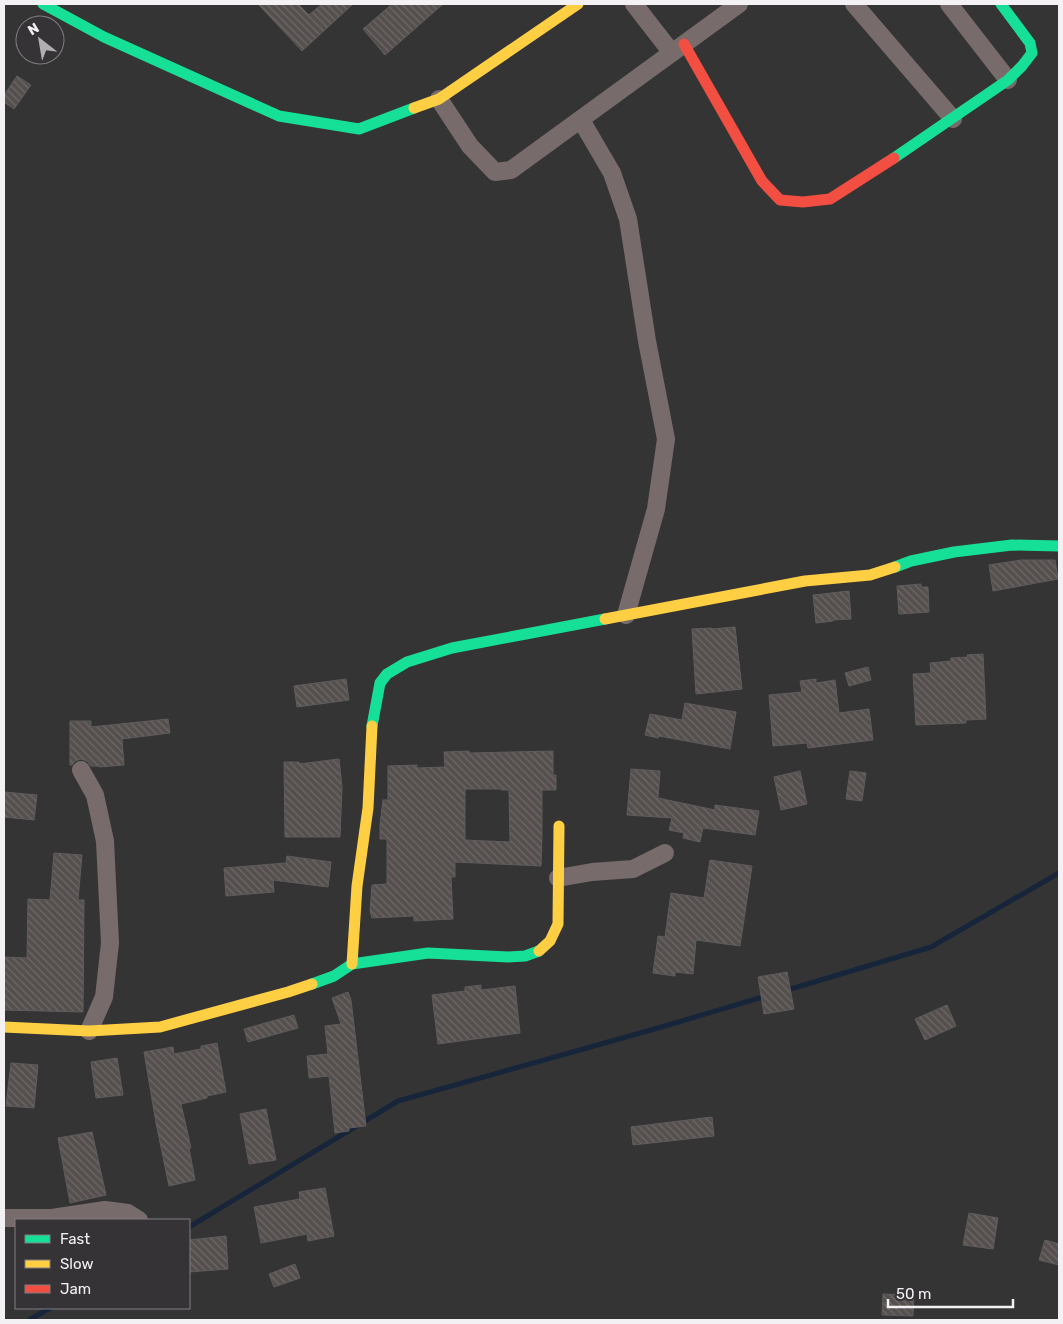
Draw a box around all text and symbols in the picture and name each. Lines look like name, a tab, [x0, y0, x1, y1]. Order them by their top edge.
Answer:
north arrow	[15, 15, 65, 65]
text: N	[25, 19, 42, 39]
legend	[15, 1219, 190, 1309]
text: Fast	[60, 1230, 90, 1248]
text: Slow	[60, 1255, 93, 1273]
scale bar	[888, 1276, 1013, 1308]
text: Jam	[60, 1280, 91, 1298]
text: 50 m	[896, 1285, 931, 1303]

